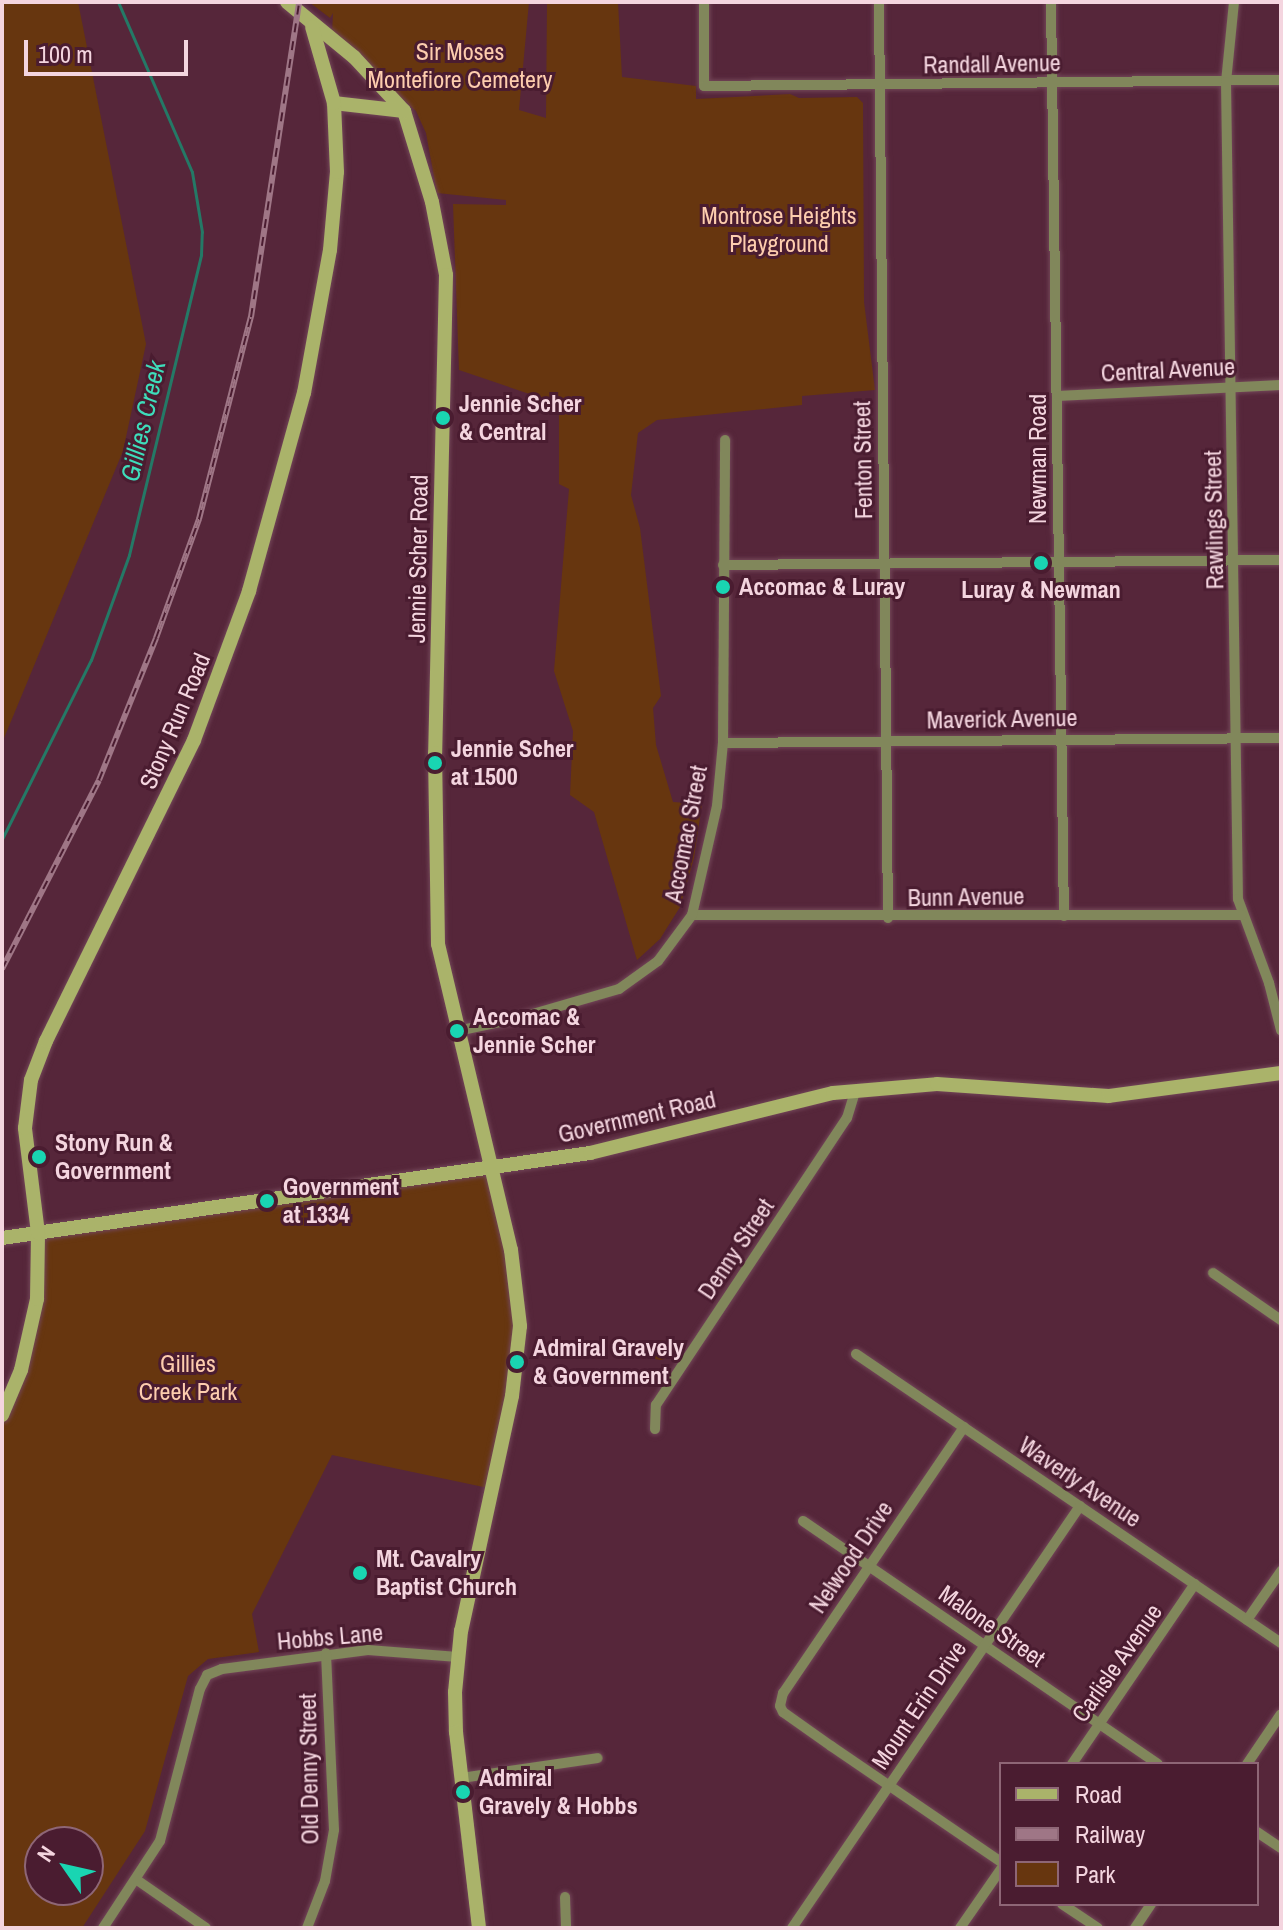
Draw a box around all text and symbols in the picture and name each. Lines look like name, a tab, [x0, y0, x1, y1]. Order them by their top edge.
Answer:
scale bar	[28, 24, 192, 74]
text: 100 m	[38, 38, 93, 70]
park label: Sir Moses Montefiore Cemetery	[368, 38, 552, 94]
street label: Randall Avenue	[922, 48, 1062, 80]
park label: Montrose Heights Playground	[701, 202, 857, 258]
street label: Central Avenue	[1100, 352, 1236, 388]
water label: Gillies Creek	[114, 357, 172, 485]
place label: Jennie Scher & Central	[459, 390, 582, 446]
street label: Newman Road	[1024, 394, 1052, 524]
street label: Fenton Street	[848, 401, 878, 519]
marker: Jennie Scher & Central	[434, 409, 452, 427]
street label: Rawlings Street	[1198, 450, 1230, 590]
street label: Jennie Scher Road	[402, 475, 434, 643]
marker: Luray & Newman	[1032, 554, 1050, 572]
place label: Accomac & Luray	[739, 573, 905, 601]
place label: Luray & Newman	[961, 576, 1121, 604]
marker: Accomac & Luray	[714, 578, 732, 596]
street label: Stony Run Road	[134, 649, 216, 793]
street label: Maverick Avenue	[926, 703, 1078, 735]
place label: Jennie Scher at 1500	[451, 735, 574, 791]
marker: Jennie Scher at 1500	[426, 754, 444, 772]
street label: Accomac Street	[659, 763, 713, 905]
street label: Bunn Avenue	[907, 882, 1025, 912]
place label: Accomac & Jennie Scher	[473, 1003, 596, 1059]
marker: Accomac & Jennie Scher	[448, 1022, 466, 1040]
street label: Government Road	[555, 1085, 719, 1149]
place label: Stony Run & Government	[55, 1129, 173, 1185]
marker: Stony Run & Government	[30, 1148, 48, 1166]
place label: Government at 1334	[283, 1173, 399, 1229]
marker: Government at 1334	[258, 1192, 276, 1210]
street label: Denny Street	[692, 1193, 780, 1305]
place label: Admiral Gravely & Government	[533, 1334, 684, 1390]
park label: Gillies Creek Park	[139, 1350, 237, 1406]
marker: Admiral Gravely & Government	[508, 1353, 526, 1371]
street label: Waverly Avenue	[1013, 1430, 1147, 1534]
street label: Nelwood Drive	[803, 1495, 899, 1619]
place label: Mt. Cavalry Baptist Church	[376, 1545, 517, 1601]
marker: Mt. Cavalry Baptist Church	[351, 1564, 369, 1582]
street label: Malone Street	[934, 1579, 1050, 1673]
street label: Carlisle Avenue	[1065, 1598, 1169, 1728]
street label: Hobbs Lane	[276, 1618, 384, 1656]
street label: Mount Erin Drive	[865, 1635, 973, 1775]
street label: Old Denny Street	[293, 1693, 325, 1845]
legend	[999, 1762, 1259, 1906]
place label: Admiral Gravely & Hobbs	[479, 1764, 638, 1820]
text: Road	[1075, 1778, 1122, 1810]
marker: Admiral Gravely & Hobbs	[454, 1783, 472, 1801]
text: Railway	[1075, 1818, 1145, 1850]
north arrow	[24, 1826, 104, 1906]
text: N	[30, 1840, 62, 1867]
text: Park	[1075, 1858, 1115, 1890]

